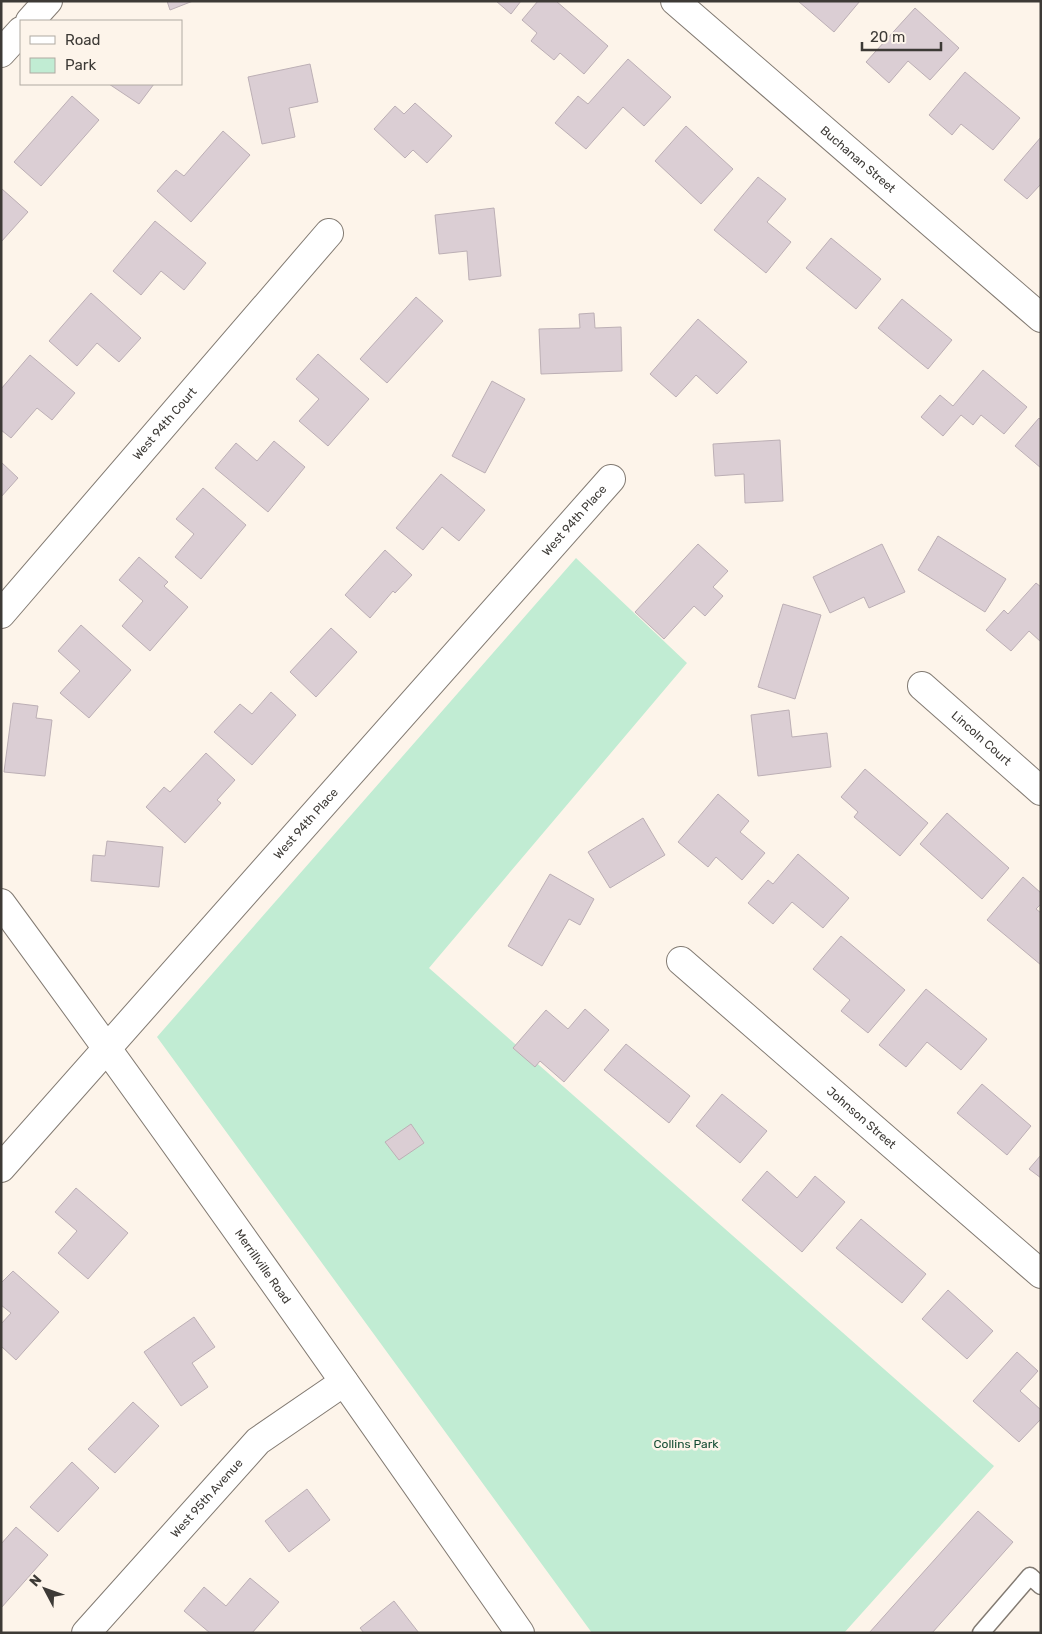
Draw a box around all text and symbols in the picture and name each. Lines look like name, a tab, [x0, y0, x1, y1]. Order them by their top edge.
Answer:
legend	[20, 20, 182, 85]
scale bar	[862, 20, 941, 52]
text: 20 m	[870, 28, 905, 46]
text: Road	[65, 31, 101, 49]
text: Park	[65, 56, 96, 74]
street label: Buchanan Street	[818, 123, 899, 196]
street label: West 94th Court	[130, 385, 200, 463]
street label: West 94th Place	[539, 482, 610, 559]
street label: Lincoln Court	[948, 708, 1014, 769]
street label: West 94th Place	[271, 785, 341, 862]
street label: Johnson Street	[824, 1084, 899, 1152]
street label: Merrillville Road	[232, 1227, 294, 1306]
park label: Collins Park	[654, 1437, 719, 1451]
street label: West 95th Avenue	[168, 1456, 246, 1540]
north arrow	[20, 1564, 70, 1614]
text: N	[26, 1571, 45, 1590]

